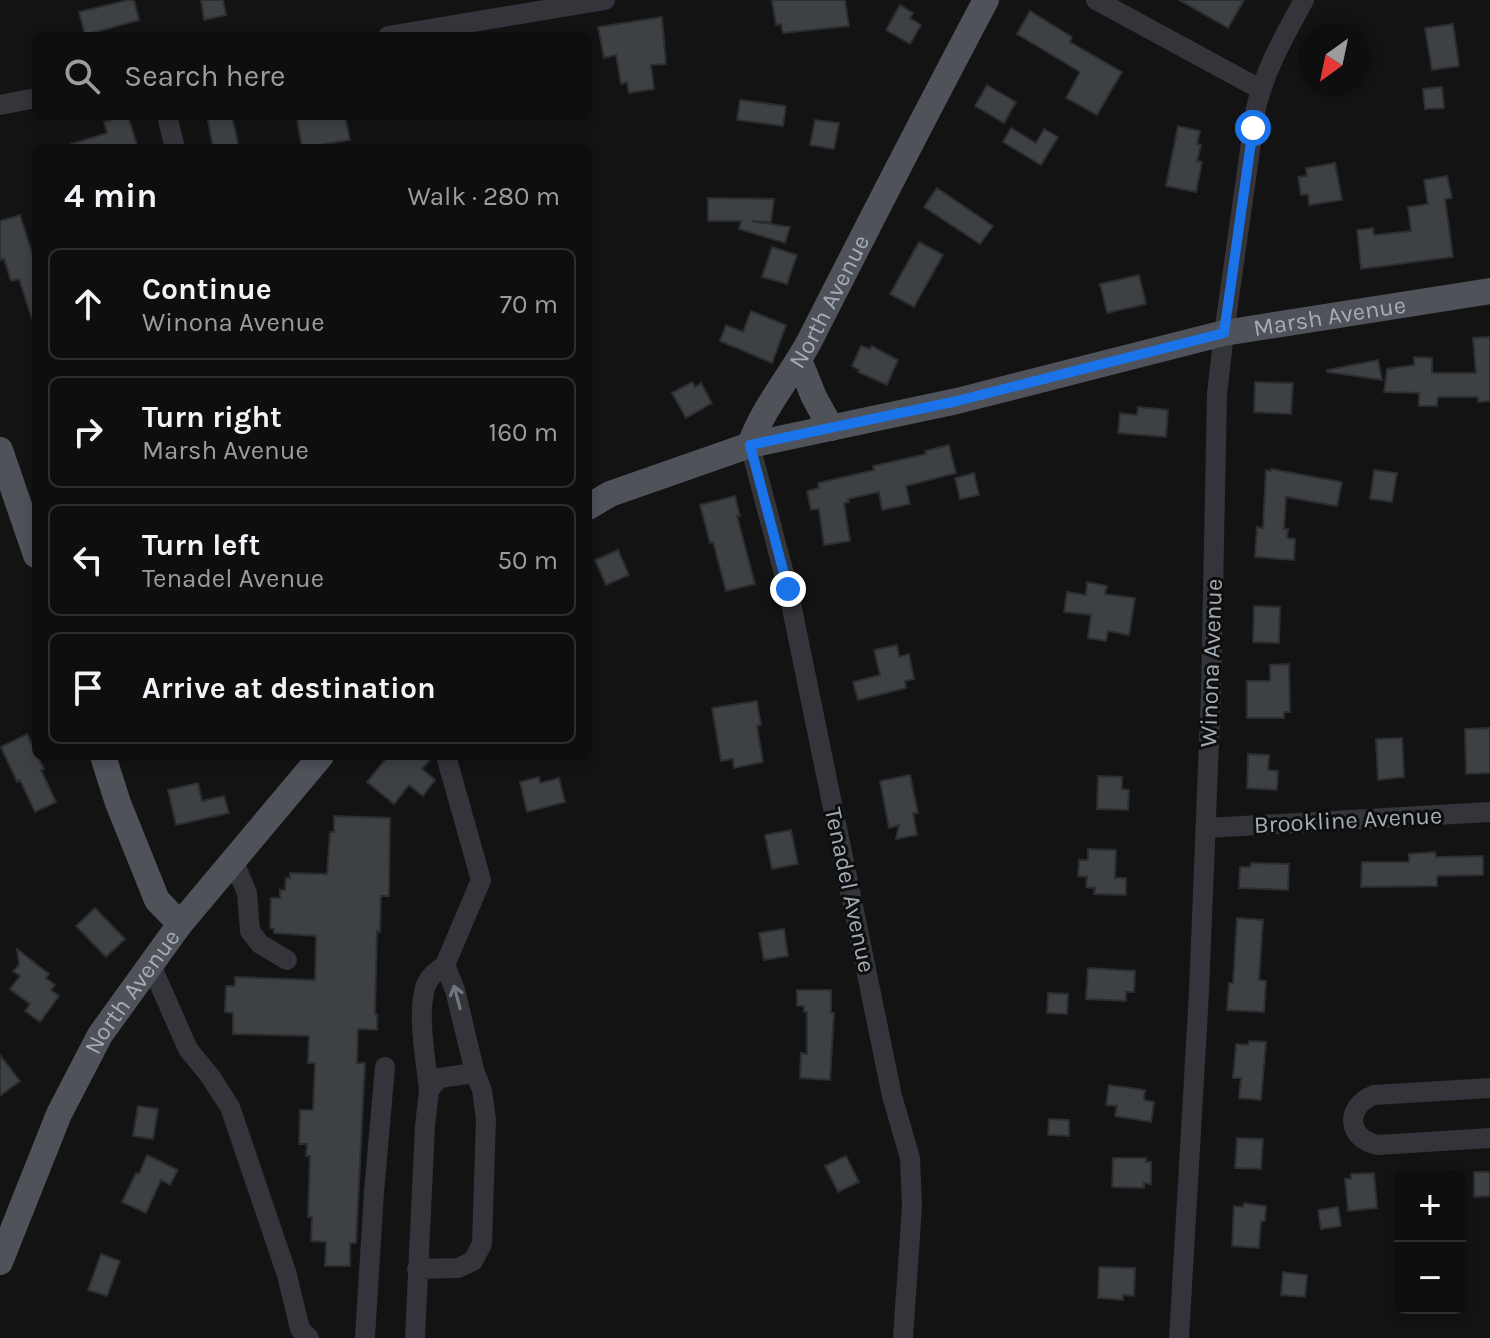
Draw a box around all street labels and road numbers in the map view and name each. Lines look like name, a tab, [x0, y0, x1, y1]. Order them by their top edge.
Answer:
street label: North Avenue	[783, 230, 875, 373]
street label: Marsh Avenue	[1251, 290, 1408, 342]
street label: Winona Avenue	[1194, 578, 1228, 748]
street label: Brookline Avenue	[1253, 801, 1443, 839]
street label: Tenadel Avenue	[819, 805, 881, 975]
street label: North Avenue	[79, 924, 186, 1059]

